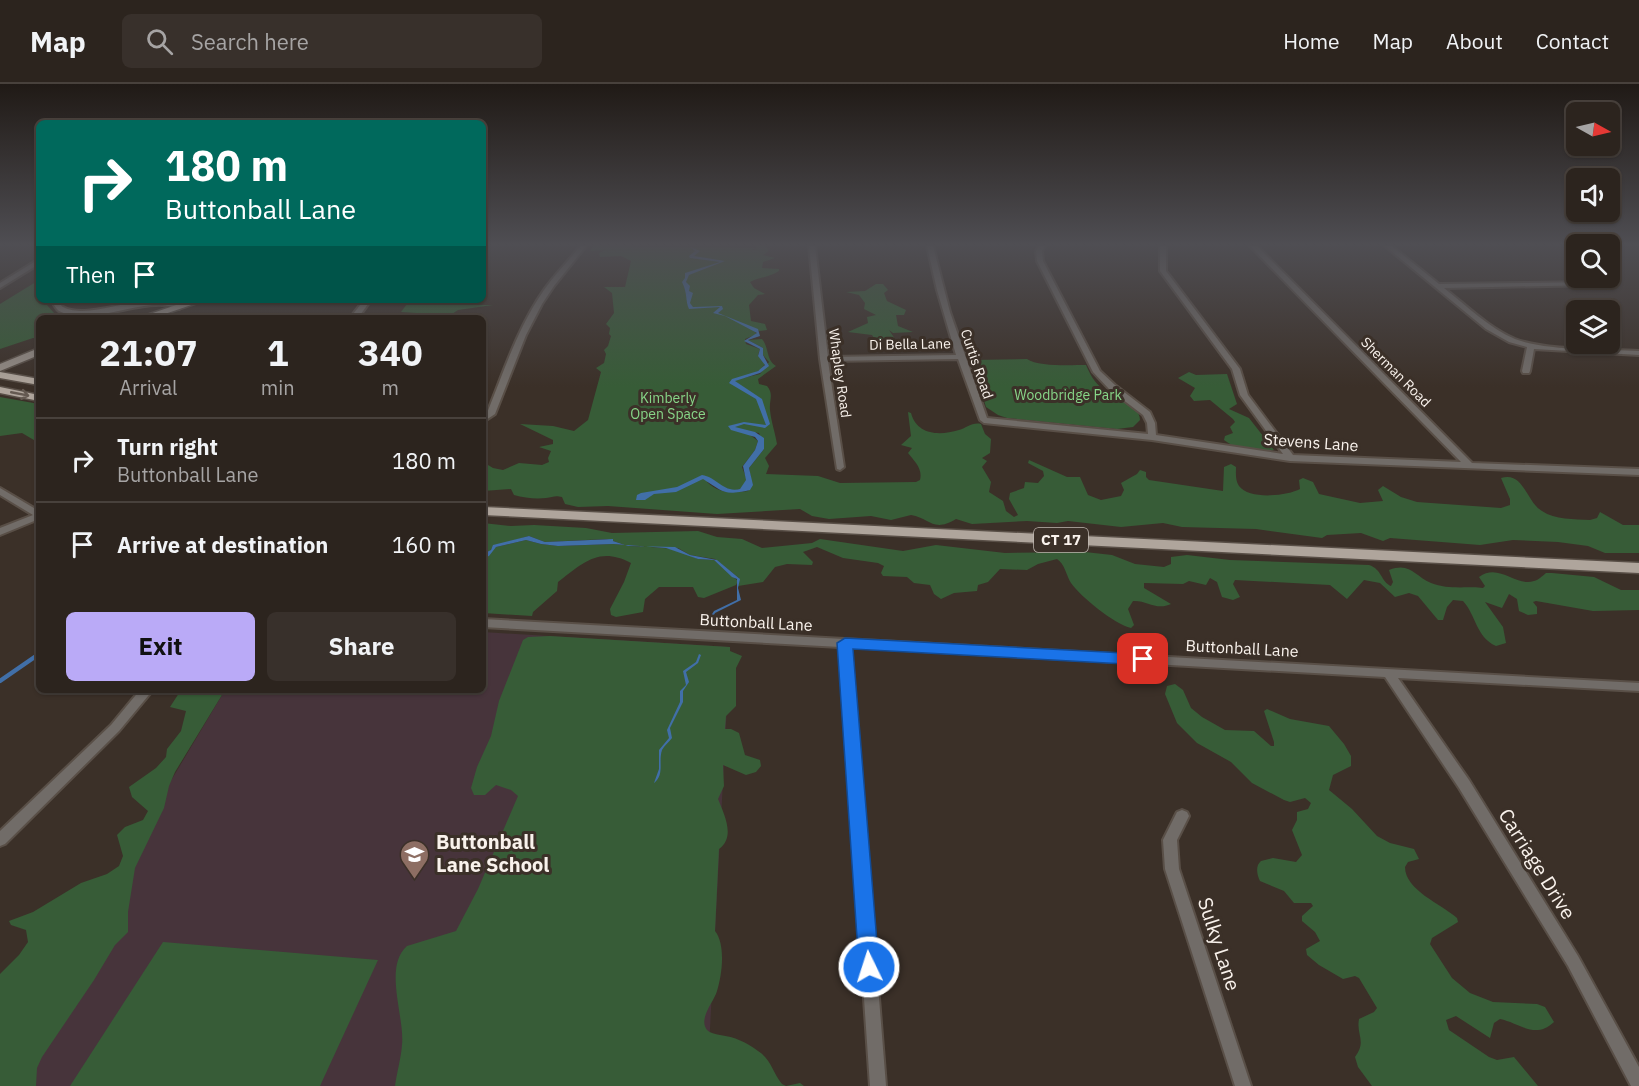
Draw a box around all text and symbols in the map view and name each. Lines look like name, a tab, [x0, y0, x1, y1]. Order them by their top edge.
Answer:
search box	[122, 14, 542, 68]
text: Map	[30, 23, 86, 60]
icon: search	[143, 25, 176, 58]
text: Search here	[191, 27, 309, 56]
text: Home	[1283, 27, 1340, 55]
text: Map	[1373, 27, 1413, 55]
text: About	[1446, 27, 1503, 55]
text: Contact	[1536, 27, 1609, 55]
north arrow	[1566, 102, 1620, 156]
map controls	[1566, 102, 1620, 354]
text: 180 m	[165, 138, 288, 193]
icon: right	[66, 144, 144, 222]
button: sound	[1566, 168, 1620, 222]
text: Buttonball Lane	[165, 191, 356, 226]
button: search	[1566, 234, 1620, 288]
icon: arrive	[128, 258, 161, 291]
text: Then	[66, 260, 116, 289]
button: layers	[1566, 300, 1620, 354]
street label: Whapley Road	[825, 327, 855, 419]
street label: Curtis Road	[957, 327, 997, 401]
text: 21:07	[99, 329, 198, 376]
text: 1	[267, 329, 289, 376]
text: 340	[358, 329, 423, 376]
street label: Sherman Road	[1357, 333, 1435, 411]
street label: Di Bella Lane	[869, 334, 951, 354]
text: Arrival	[119, 374, 178, 401]
text: min	[261, 374, 295, 401]
text: m	[382, 374, 399, 401]
park label: Woodbridge Park	[1014, 386, 1122, 404]
one-way arrow	[9, 389, 29, 400]
park label: Kimberly Open Space	[630, 389, 706, 423]
street label: Stevens Lane	[1263, 429, 1359, 455]
text: Turn right	[117, 432, 218, 461]
icon: right	[66, 444, 99, 477]
text: 180 m	[392, 446, 456, 475]
text: Buttonball Lane	[117, 461, 259, 488]
icon: arrive	[66, 528, 99, 561]
road number: CT 17	[1034, 528, 1088, 552]
text: Arrive at destination	[117, 530, 328, 559]
text: 160 m	[392, 530, 456, 559]
street label: Buttonball Lane	[699, 609, 813, 635]
button: Exit	[66, 612, 255, 681]
button: Share	[267, 612, 456, 681]
pin	[1117, 633, 1168, 684]
street label: Buttonball Lane	[1185, 635, 1299, 661]
icon: arrive	[1126, 642, 1159, 675]
street label: Carriage Drive	[1493, 803, 1582, 924]
place label: Buttonball Lane School	[436, 828, 549, 878]
school or university icon: Buttonball Lane School	[399, 838, 431, 880]
street label: Sulky Lane	[1192, 894, 1247, 994]
position arrow	[837, 935, 901, 999]

